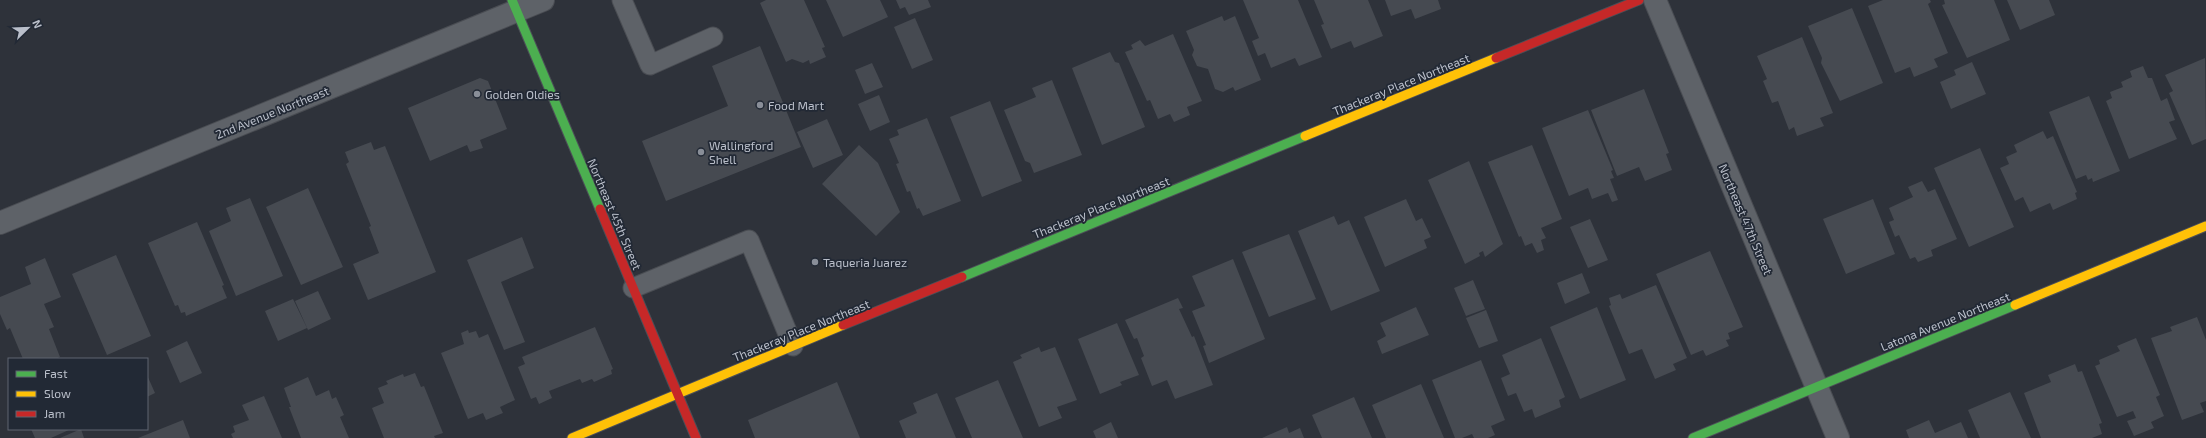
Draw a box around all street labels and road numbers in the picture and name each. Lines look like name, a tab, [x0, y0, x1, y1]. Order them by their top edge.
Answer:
street label: Thackeray Place Northeast	[1331, 50, 1472, 118]
street label: 2nd Avenue Northeast	[213, 83, 331, 141]
street label: Northeast 45th Street	[585, 156, 645, 272]
street label: Northeast 47th Street	[1716, 161, 1776, 277]
street label: Thackeray Place Northeast	[1031, 173, 1172, 241]
street label: Latona Avenue Northeast	[1878, 288, 2012, 353]
street label: Thackeray Place Northeast	[731, 296, 872, 364]

